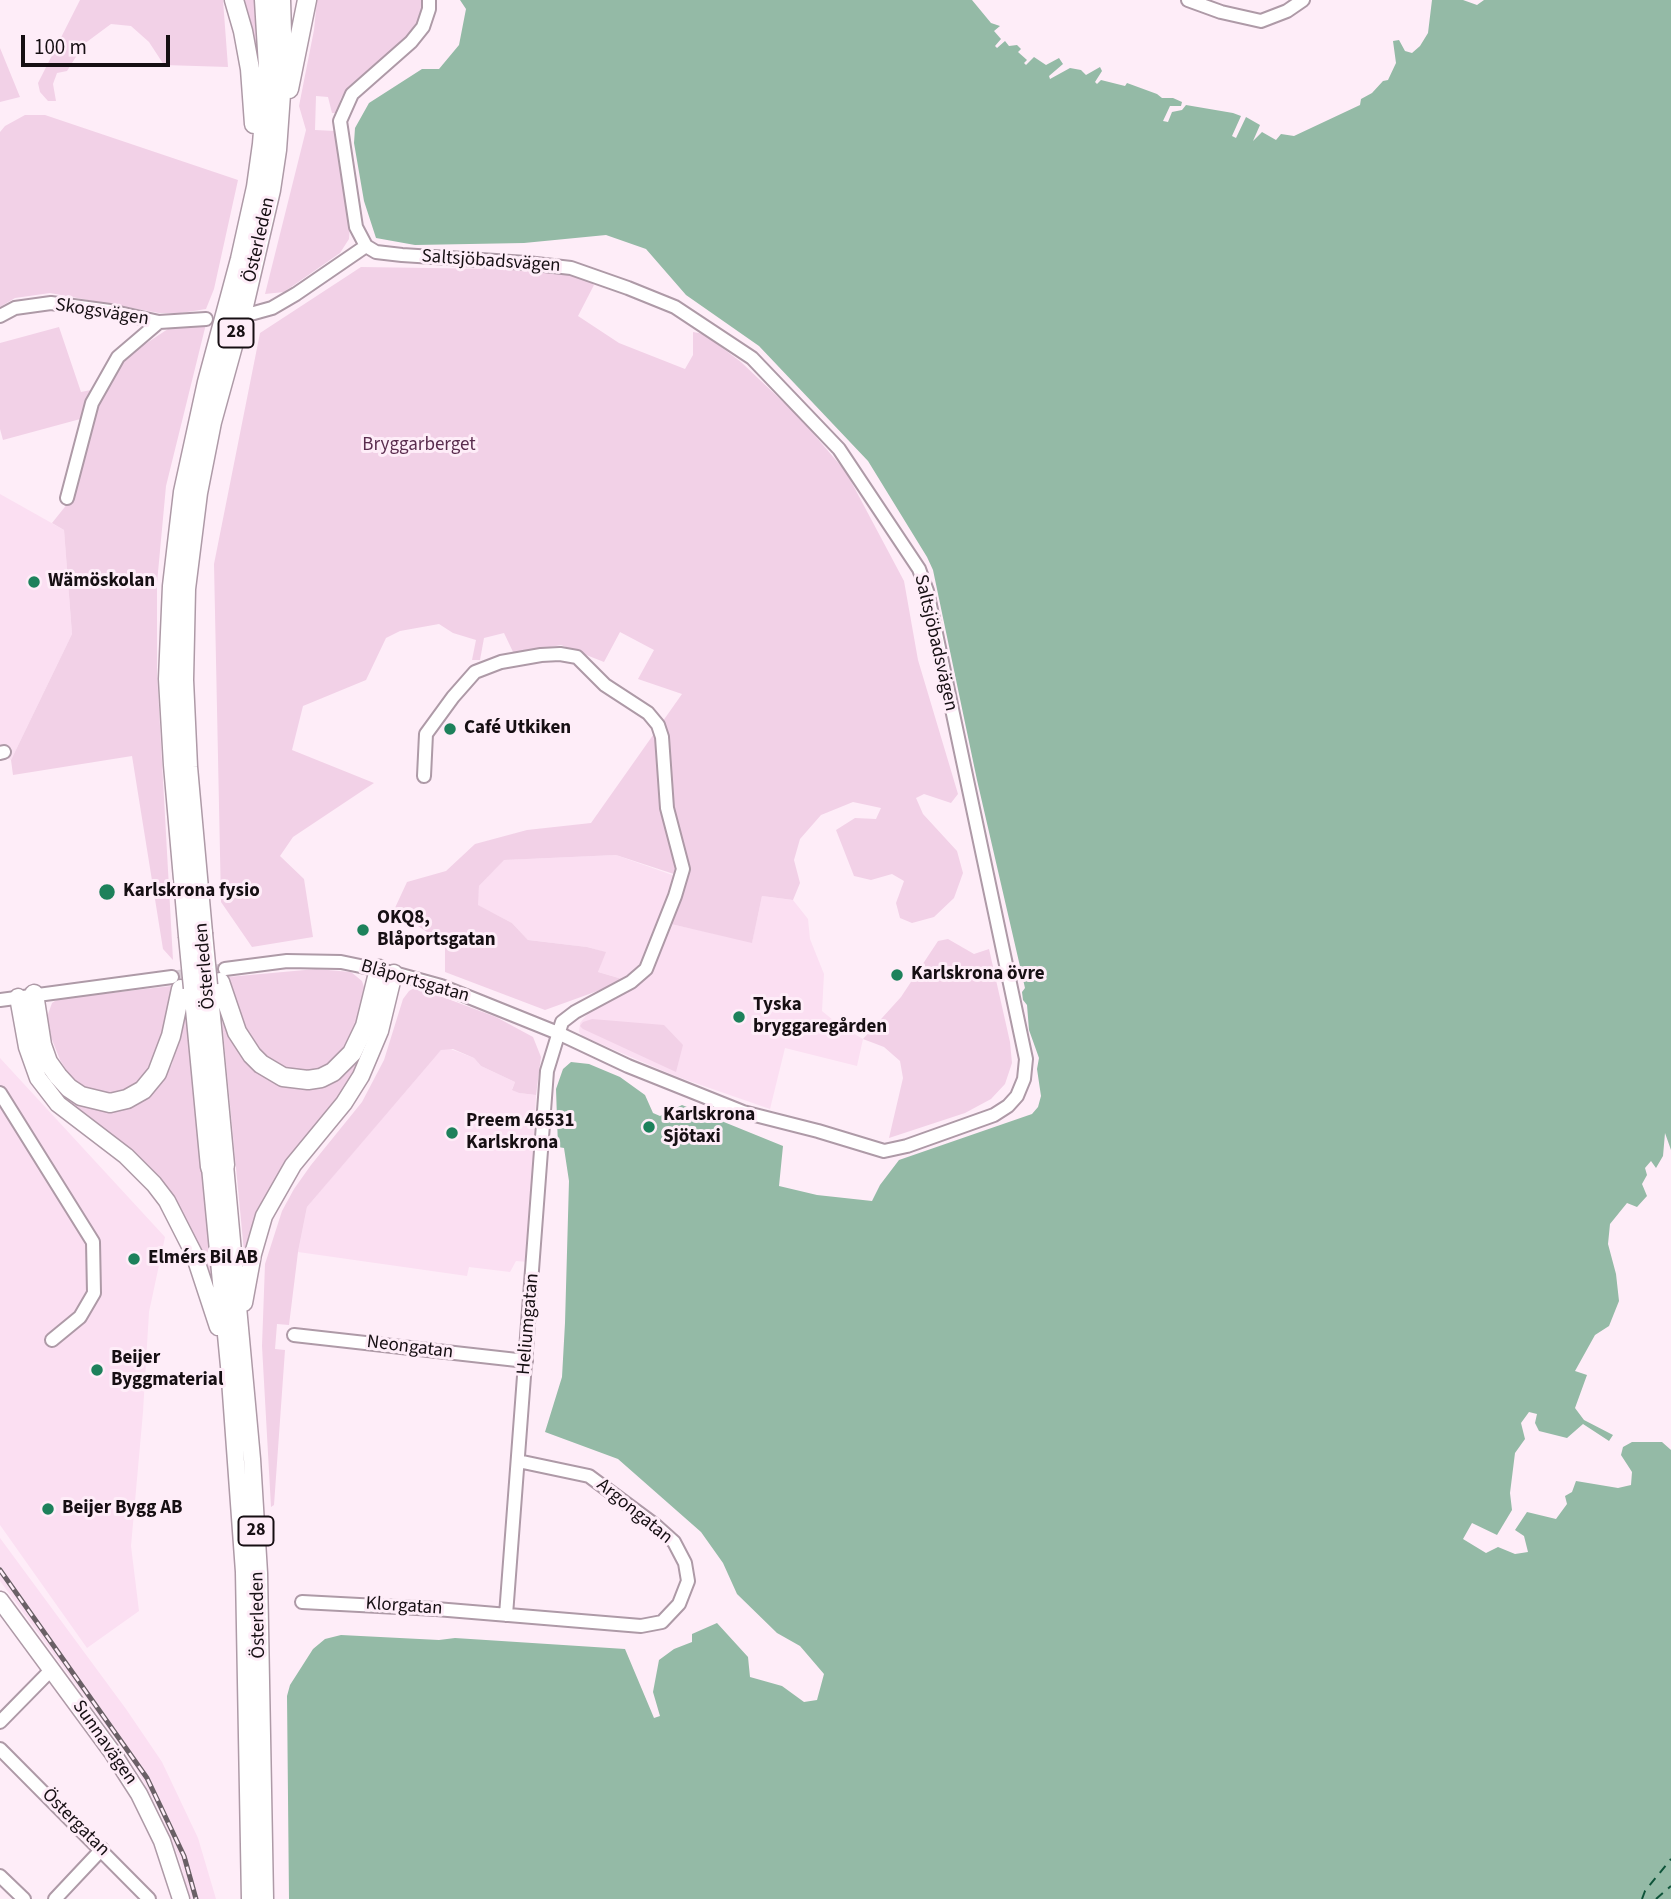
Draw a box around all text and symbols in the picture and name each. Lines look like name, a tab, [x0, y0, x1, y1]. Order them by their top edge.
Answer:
scale bar	[24, 21, 173, 65]
text: 100 m	[34, 32, 87, 62]
street label: Österleden	[239, 195, 281, 285]
street label: Saltsjöbadsvägen	[421, 246, 561, 278]
street label: Skogsvägen	[54, 294, 150, 332]
road number: 28	[218, 318, 254, 348]
park label: Bryggarberget	[362, 435, 476, 457]
place label: Wämöskolan	[48, 571, 155, 593]
street label: Saltsjöbadsvägen	[908, 573, 962, 713]
marker: Wämöskolan	[26, 574, 42, 590]
place label: Café Utkiken	[464, 718, 571, 740]
marker: Café Utkiken	[442, 721, 458, 737]
place label: Karlskrona fysio	[123, 881, 260, 903]
marker: Karlskrona fysio	[97, 882, 117, 902]
place label: OKQ8, Blåportsgatan	[377, 908, 496, 952]
street label: Österleden	[191, 922, 221, 1010]
marker: OKQ8, Blåportsgatan	[355, 922, 371, 938]
street label: Blåportsgatan	[358, 956, 472, 1008]
place label: Karlskrona övre	[911, 964, 1045, 986]
marker: Karlskrona övre	[889, 967, 905, 983]
place label: Tyska bryggaregården	[753, 995, 887, 1039]
marker: Tyska bryggaregården	[731, 1009, 747, 1025]
place label: Karlskrona Sjötaxi	[663, 1105, 755, 1149]
place label: Preem 46531 Karlskrona	[466, 1111, 575, 1155]
marker: Karlskrona Sjötaxi	[641, 1119, 657, 1135]
marker: Preem 46531 Karlskrona	[444, 1125, 460, 1141]
place label: Elmérs Bil AB	[148, 1248, 258, 1270]
marker: Elmérs Bil AB	[126, 1251, 142, 1267]
street label: Heliumgatan	[513, 1272, 545, 1376]
street label: Neongatan	[365, 1331, 455, 1365]
place label: Beijer Byggmaterial	[111, 1348, 223, 1392]
marker: Beijer Byggmaterial	[89, 1362, 105, 1378]
street label: Argongatan	[591, 1474, 677, 1550]
place label: Beijer Bygg AB	[62, 1498, 183, 1520]
marker: Beijer Bygg AB	[40, 1501, 56, 1517]
road number: 28	[238, 1516, 274, 1546]
street label: Österleden	[247, 1571, 271, 1659]
street label: Klorgatan	[365, 1593, 443, 1621]
street label: Sunnavägen	[67, 1696, 141, 1790]
street label: Östergatan	[36, 1784, 114, 1862]

